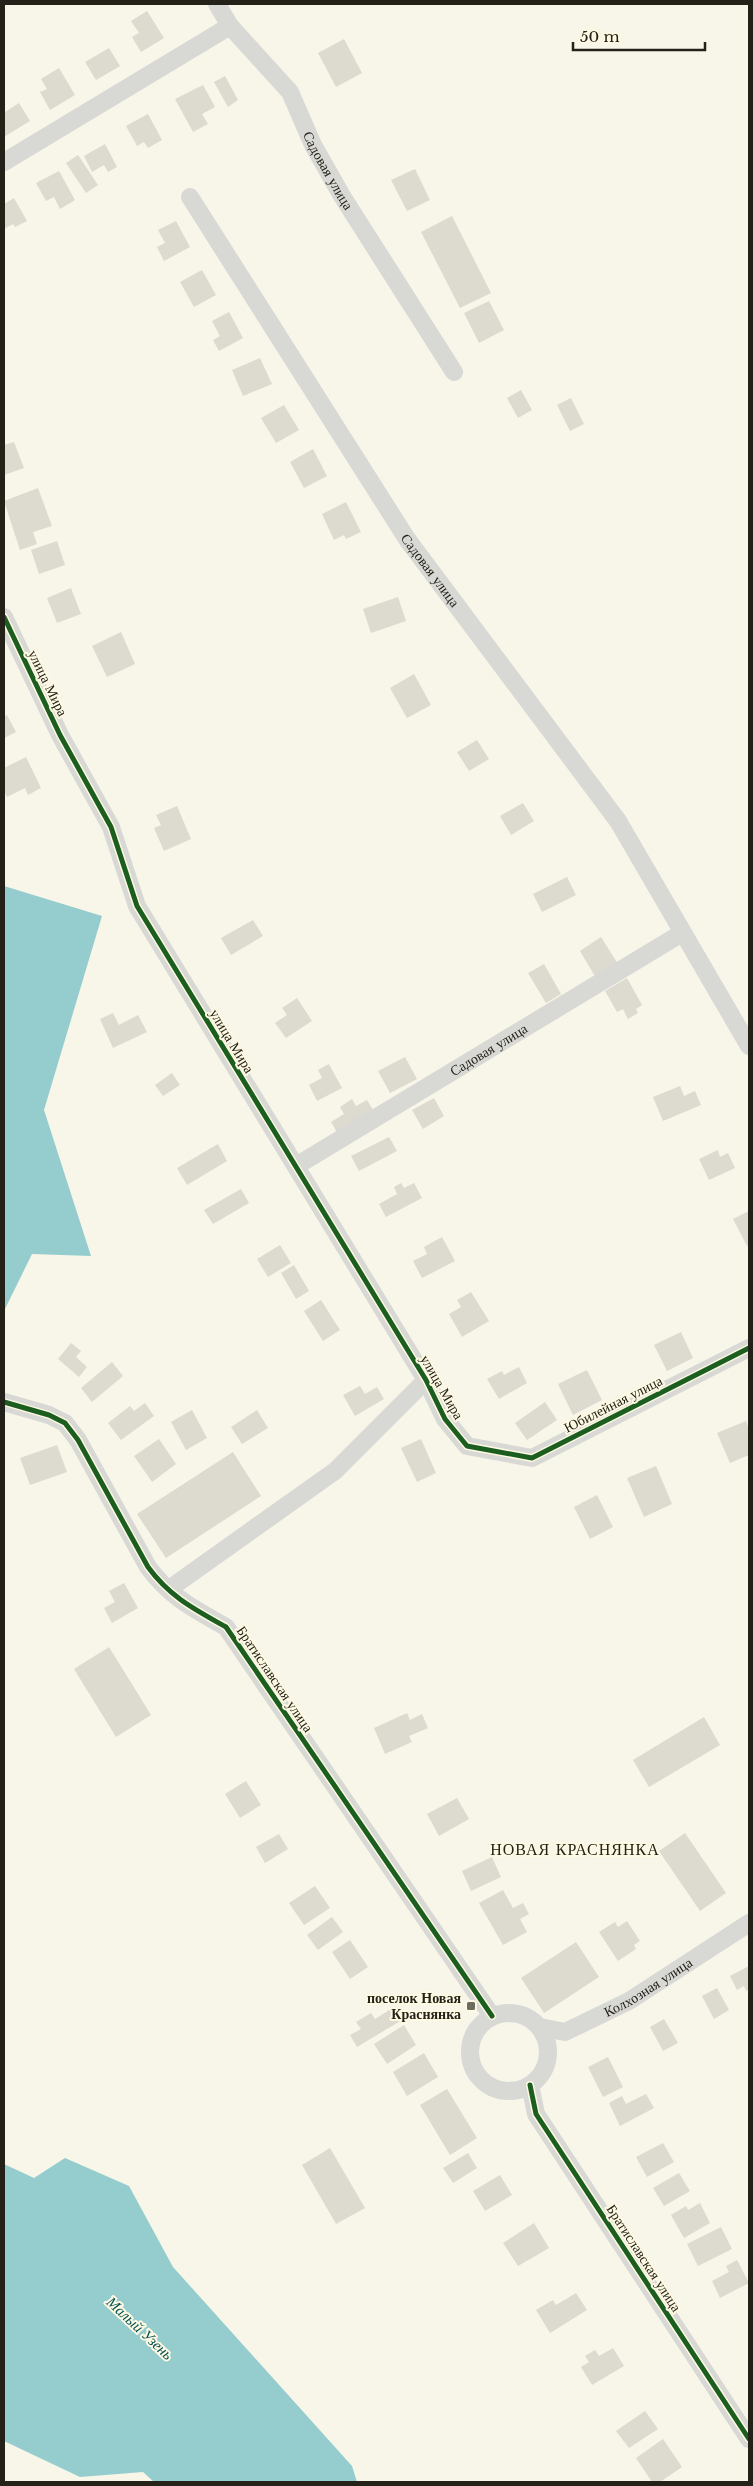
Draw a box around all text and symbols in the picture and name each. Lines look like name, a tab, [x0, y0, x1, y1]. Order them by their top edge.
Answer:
scale bar	[573, 20, 706, 52]
text: 50 m	[580, 27, 620, 46]
street label: Садовая улица	[299, 128, 358, 214]
street label: Садовая улица	[397, 530, 464, 611]
street label: улица Мира	[24, 647, 72, 720]
street label: улица Мира	[206, 1006, 259, 1077]
street label: Садовая улица	[447, 1019, 531, 1080]
street label: улица Мира	[416, 1351, 468, 1423]
street label: Юбилейная улица	[561, 1371, 666, 1437]
street label: Братиславская улица	[233, 1622, 318, 1736]
district label: НОВАЯ КРАСНЯНКА	[490, 1839, 660, 1859]
street label: Колхозная улица	[601, 1953, 696, 2021]
place label: поселок Новая Краснянка	[367, 1989, 461, 2023]
marker: поселок Новая Краснянка	[465, 2000, 477, 2012]
street label: Братиславская улица	[603, 2201, 686, 2316]
water label: Малый Узень	[102, 2292, 177, 2364]

